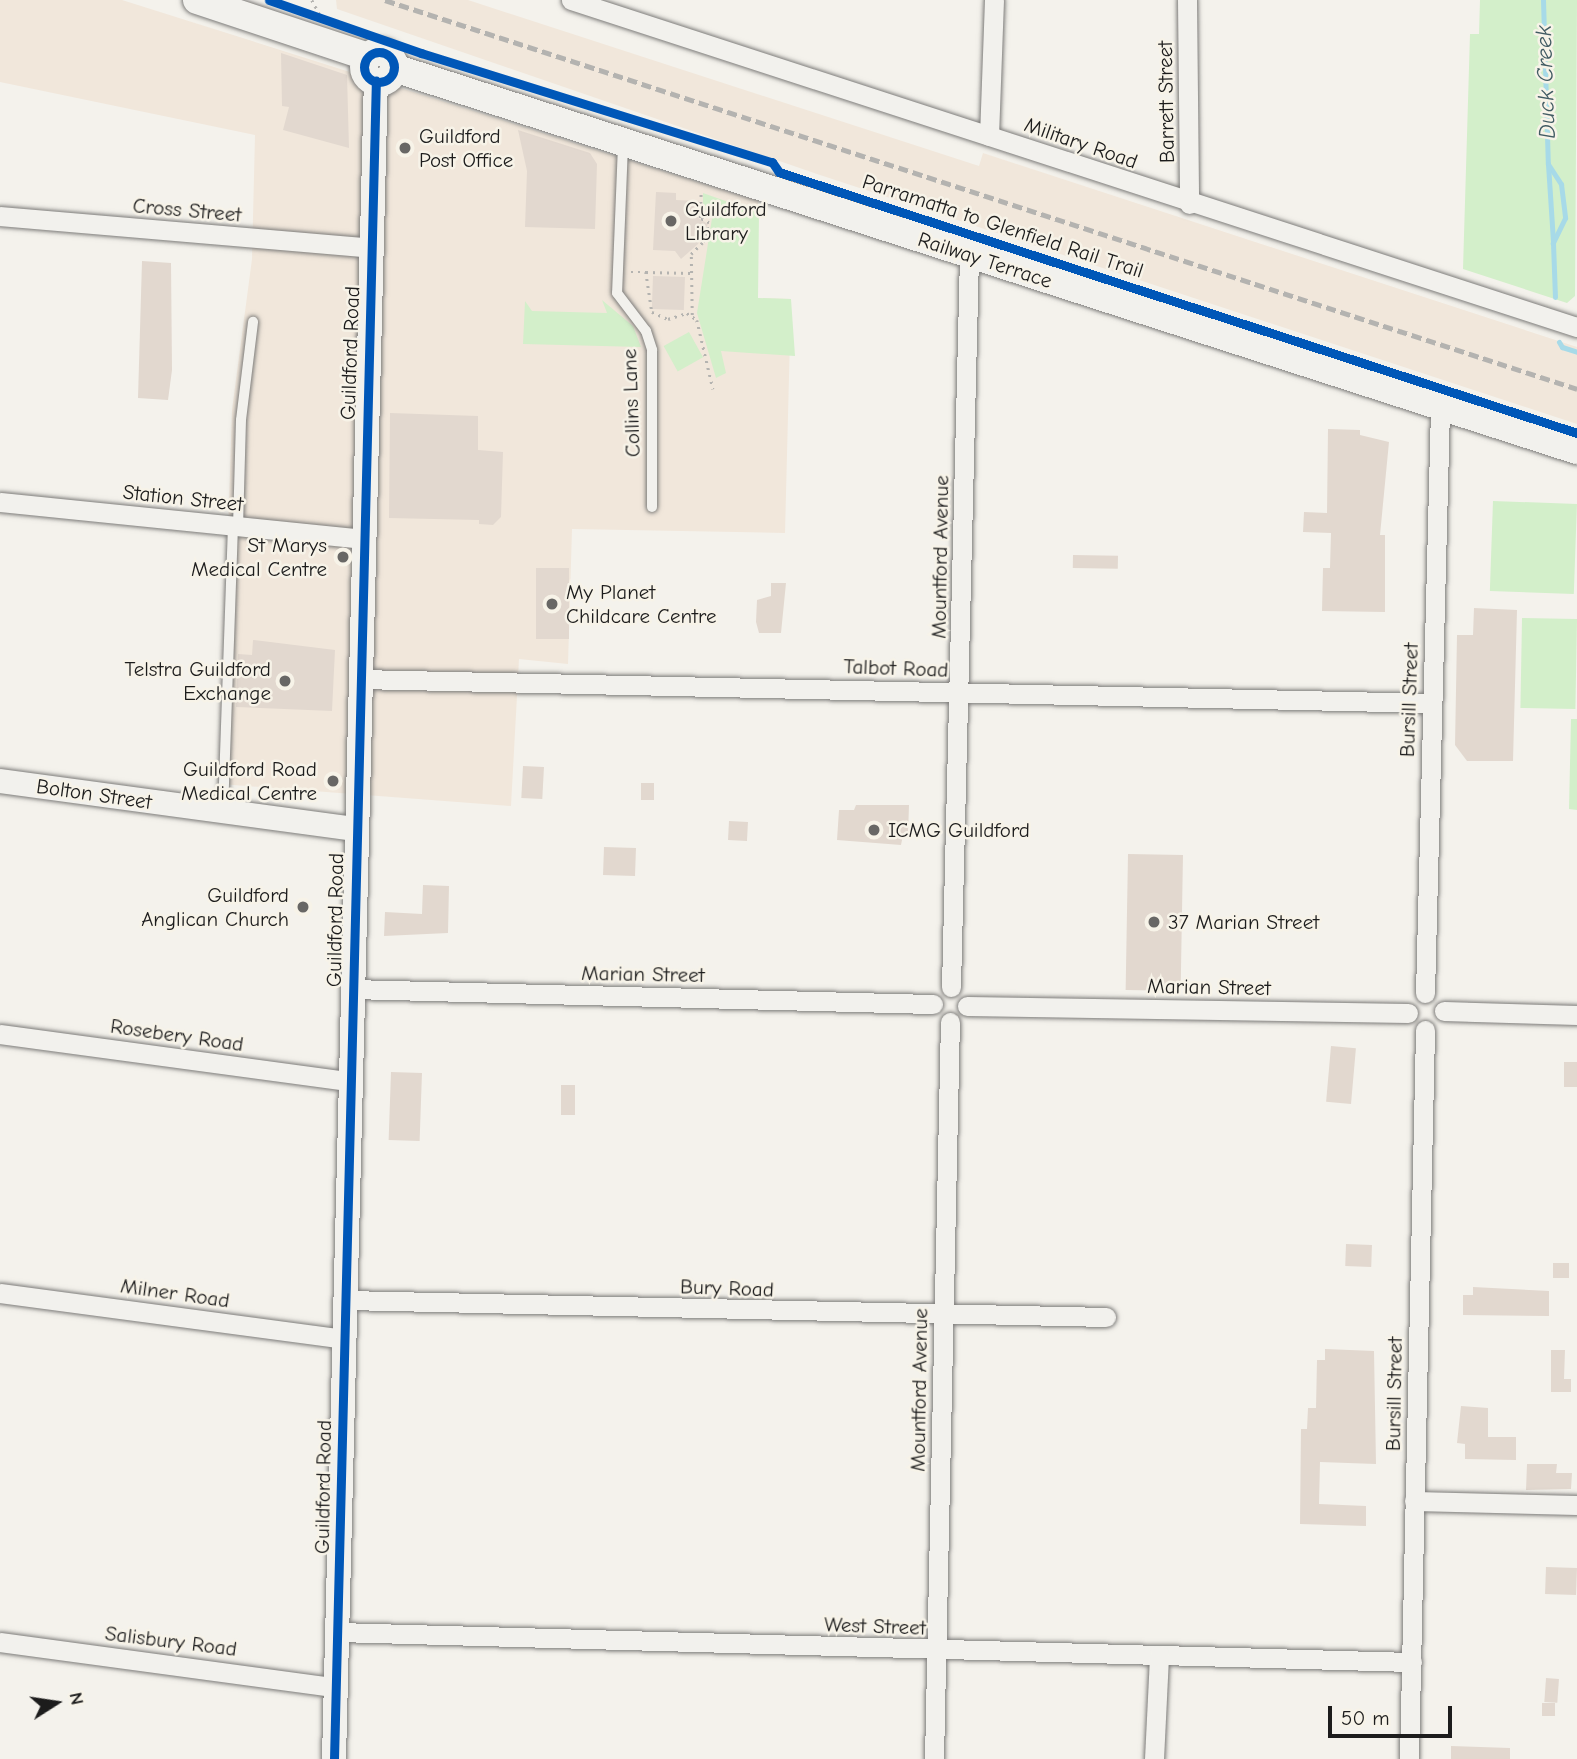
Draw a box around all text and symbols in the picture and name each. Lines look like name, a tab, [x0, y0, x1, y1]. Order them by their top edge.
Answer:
water label: Duck Creek	[1530, 25, 1562, 139]
street label: Barrett Street	[1152, 41, 1180, 163]
street label: Military Road	[1021, 112, 1141, 174]
place label: Guildford Post Office	[419, 123, 513, 173]
marker: Guildford Post Office	[397, 140, 413, 156]
street label: Parramatta to Glenfield Rail Trail	[859, 169, 1147, 283]
street label: Cross Street	[132, 193, 242, 227]
place label: Guildford Library	[685, 196, 767, 246]
marker: Guildford Library	[663, 213, 679, 229]
street label: Railway Terrace	[915, 226, 1055, 294]
street label: Guildford Road	[335, 286, 365, 420]
street label: Collins Lane	[617, 348, 645, 458]
street label: Mountford Avenue	[926, 475, 954, 639]
street label: Station Street	[122, 479, 244, 517]
place label: St Marys Medical Centre	[191, 532, 327, 582]
marker: St Marys Medical Centre	[333, 547, 353, 567]
place label: My Planet Childcare Centre	[566, 579, 717, 629]
marker: My Planet Childcare Centre	[544, 596, 560, 612]
street label: Bursill Street	[1394, 642, 1424, 758]
street label: Talbot Road	[843, 654, 949, 682]
place label: Telstra Guildford Exchange	[124, 656, 271, 706]
marker: Telstra Guildford Exchange	[277, 673, 293, 689]
place label: Guildford Road Medical Centre	[181, 756, 317, 806]
marker: Guildford Road Medical Centre	[323, 771, 343, 791]
street label: Bolton Street	[35, 773, 153, 815]
place label: ICMG Guildford	[888, 817, 1030, 843]
marker: ICMG Guildford	[866, 822, 882, 838]
street label: Guildford Road	[321, 853, 349, 987]
place label: Guildford Anglican Church	[141, 882, 289, 932]
marker: Guildford Anglican Church	[295, 899, 311, 915]
place label: 37 Marian Street	[1168, 909, 1319, 935]
marker: 37 Marian Street	[1146, 914, 1162, 930]
street label: Marian Street	[581, 960, 705, 988]
street label: Marian Street	[1147, 973, 1271, 1001]
street label: Rosebery Road	[109, 1013, 245, 1057]
street label: Milner Road	[119, 1273, 231, 1313]
street label: Bury Road	[680, 1274, 774, 1302]
street label: Mountford Avenue	[905, 1308, 933, 1472]
street label: Bursill Street	[1380, 1337, 1408, 1451]
street label: Guildford Road	[309, 1420, 337, 1554]
street label: West Street	[824, 1612, 926, 1640]
street label: Salisbury Road	[104, 1620, 238, 1662]
north arrow	[21, 1668, 91, 1738]
text: N	[64, 1690, 89, 1707]
scale bar	[1332, 1692, 1456, 1736]
text: 50 m	[1341, 1706, 1390, 1730]

